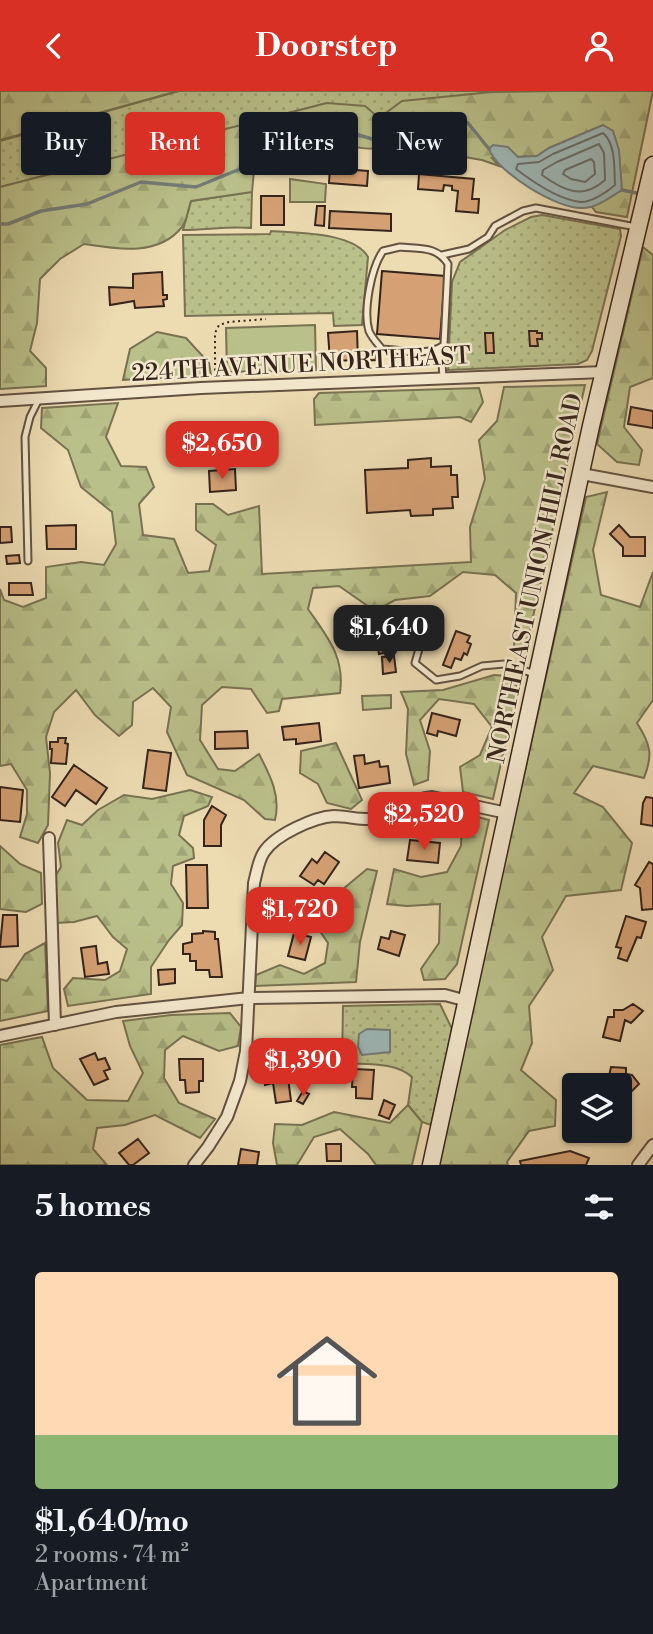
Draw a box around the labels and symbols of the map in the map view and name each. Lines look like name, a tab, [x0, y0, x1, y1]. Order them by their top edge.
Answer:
street label: 224TH AVENUE NORTHEAST	[131, 341, 472, 389]
street label: NORTHEAST UNION HILL ROAD	[482, 391, 590, 766]
pin: $2,650	[165, 421, 279, 481]
pin: $1,640	[332, 605, 446, 665]
pin: $2,520	[367, 793, 481, 852]
pin: $1,720	[243, 887, 357, 947]
pin: $1,390	[246, 1039, 360, 1098]

